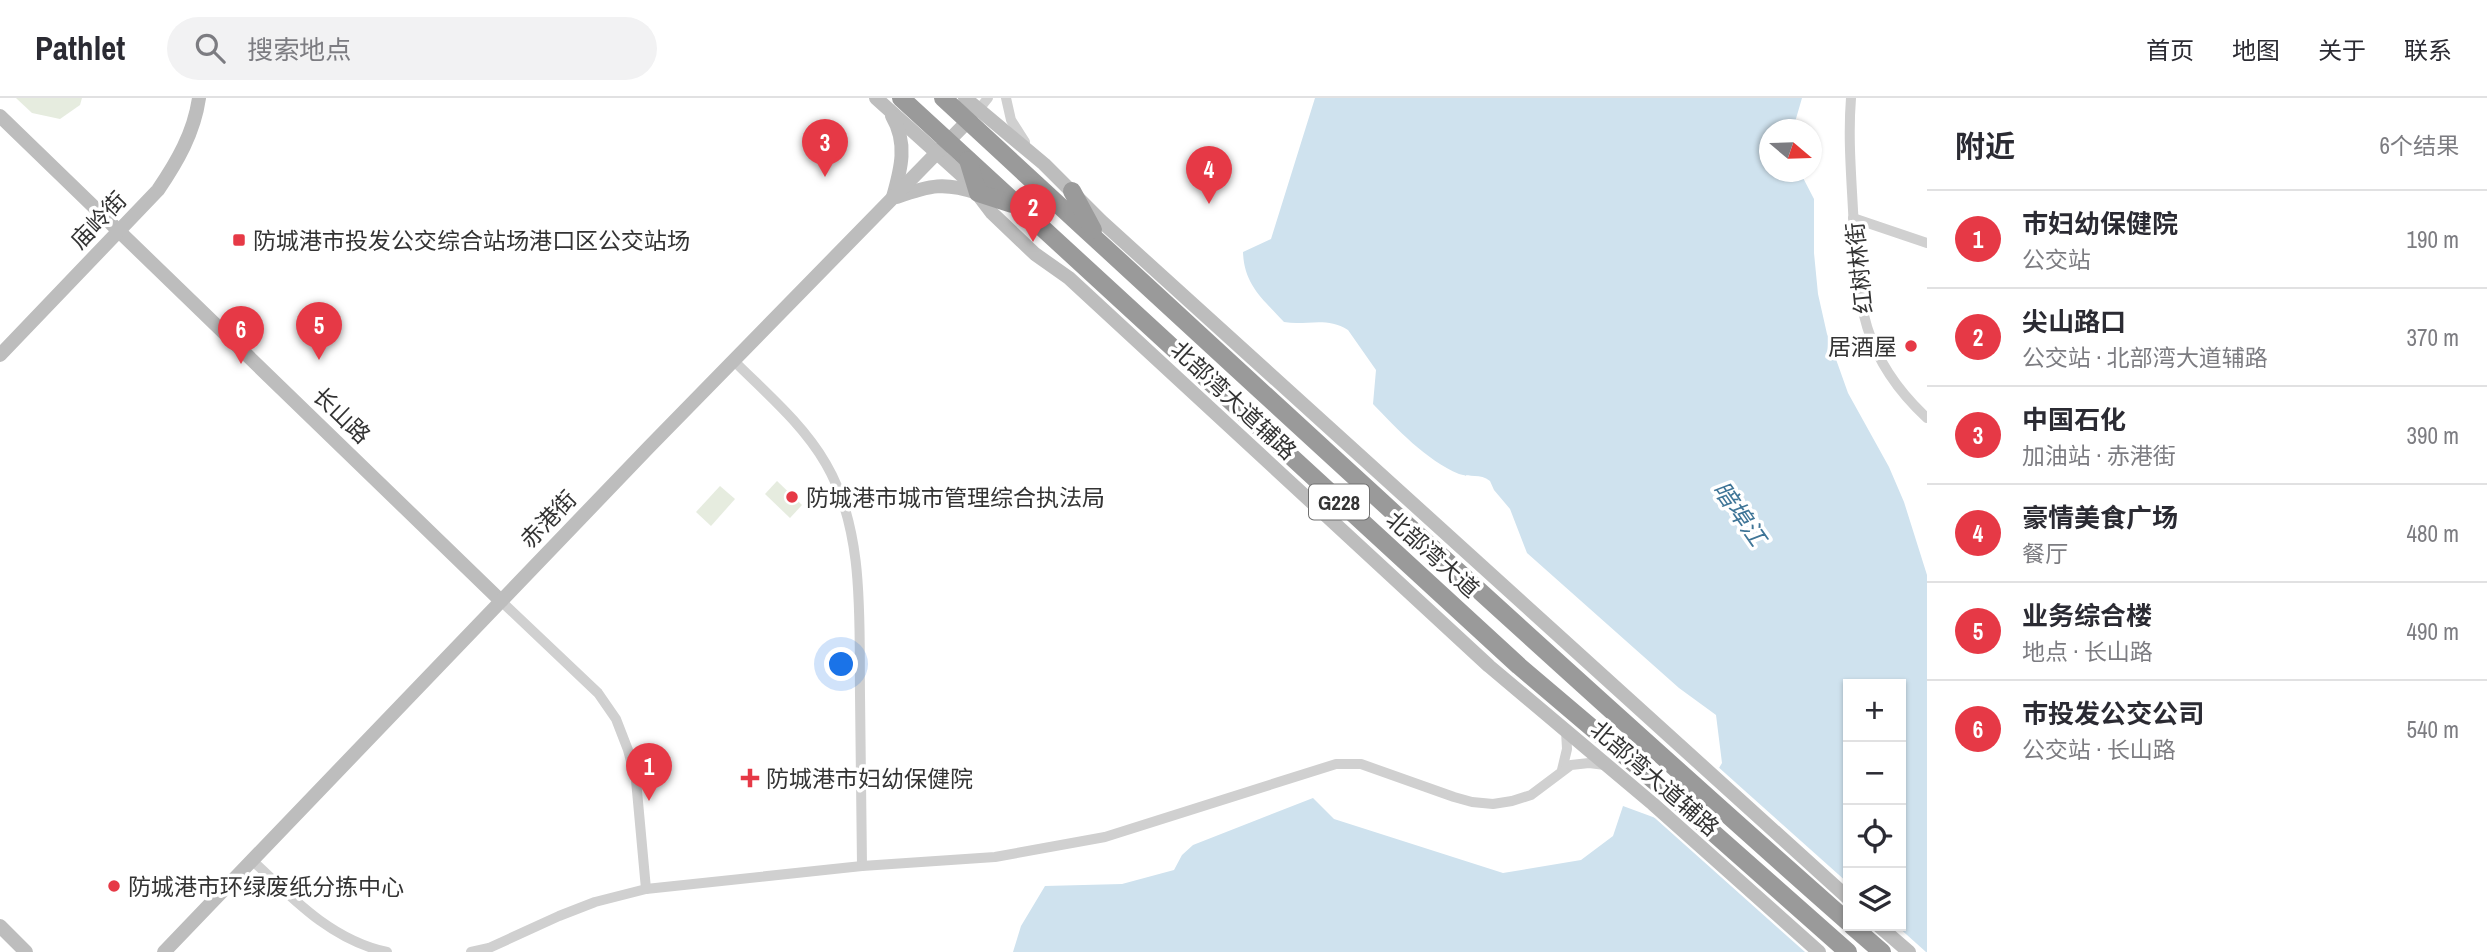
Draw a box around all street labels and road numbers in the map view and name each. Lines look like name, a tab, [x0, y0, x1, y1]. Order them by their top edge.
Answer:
street label: 庙岭街	[63, 184, 133, 256]
street label: 红树林街	[1839, 221, 1879, 315]
street label: 北部湾大道辅路	[1165, 334, 1303, 466]
street label: 长山路	[306, 380, 378, 450]
street label: 赤港街	[513, 483, 583, 555]
road number: G228	[1309, 484, 1369, 520]
street label: 北部湾大道	[1380, 504, 1486, 604]
street label: 北部湾大道辅路	[1584, 713, 1726, 843]

